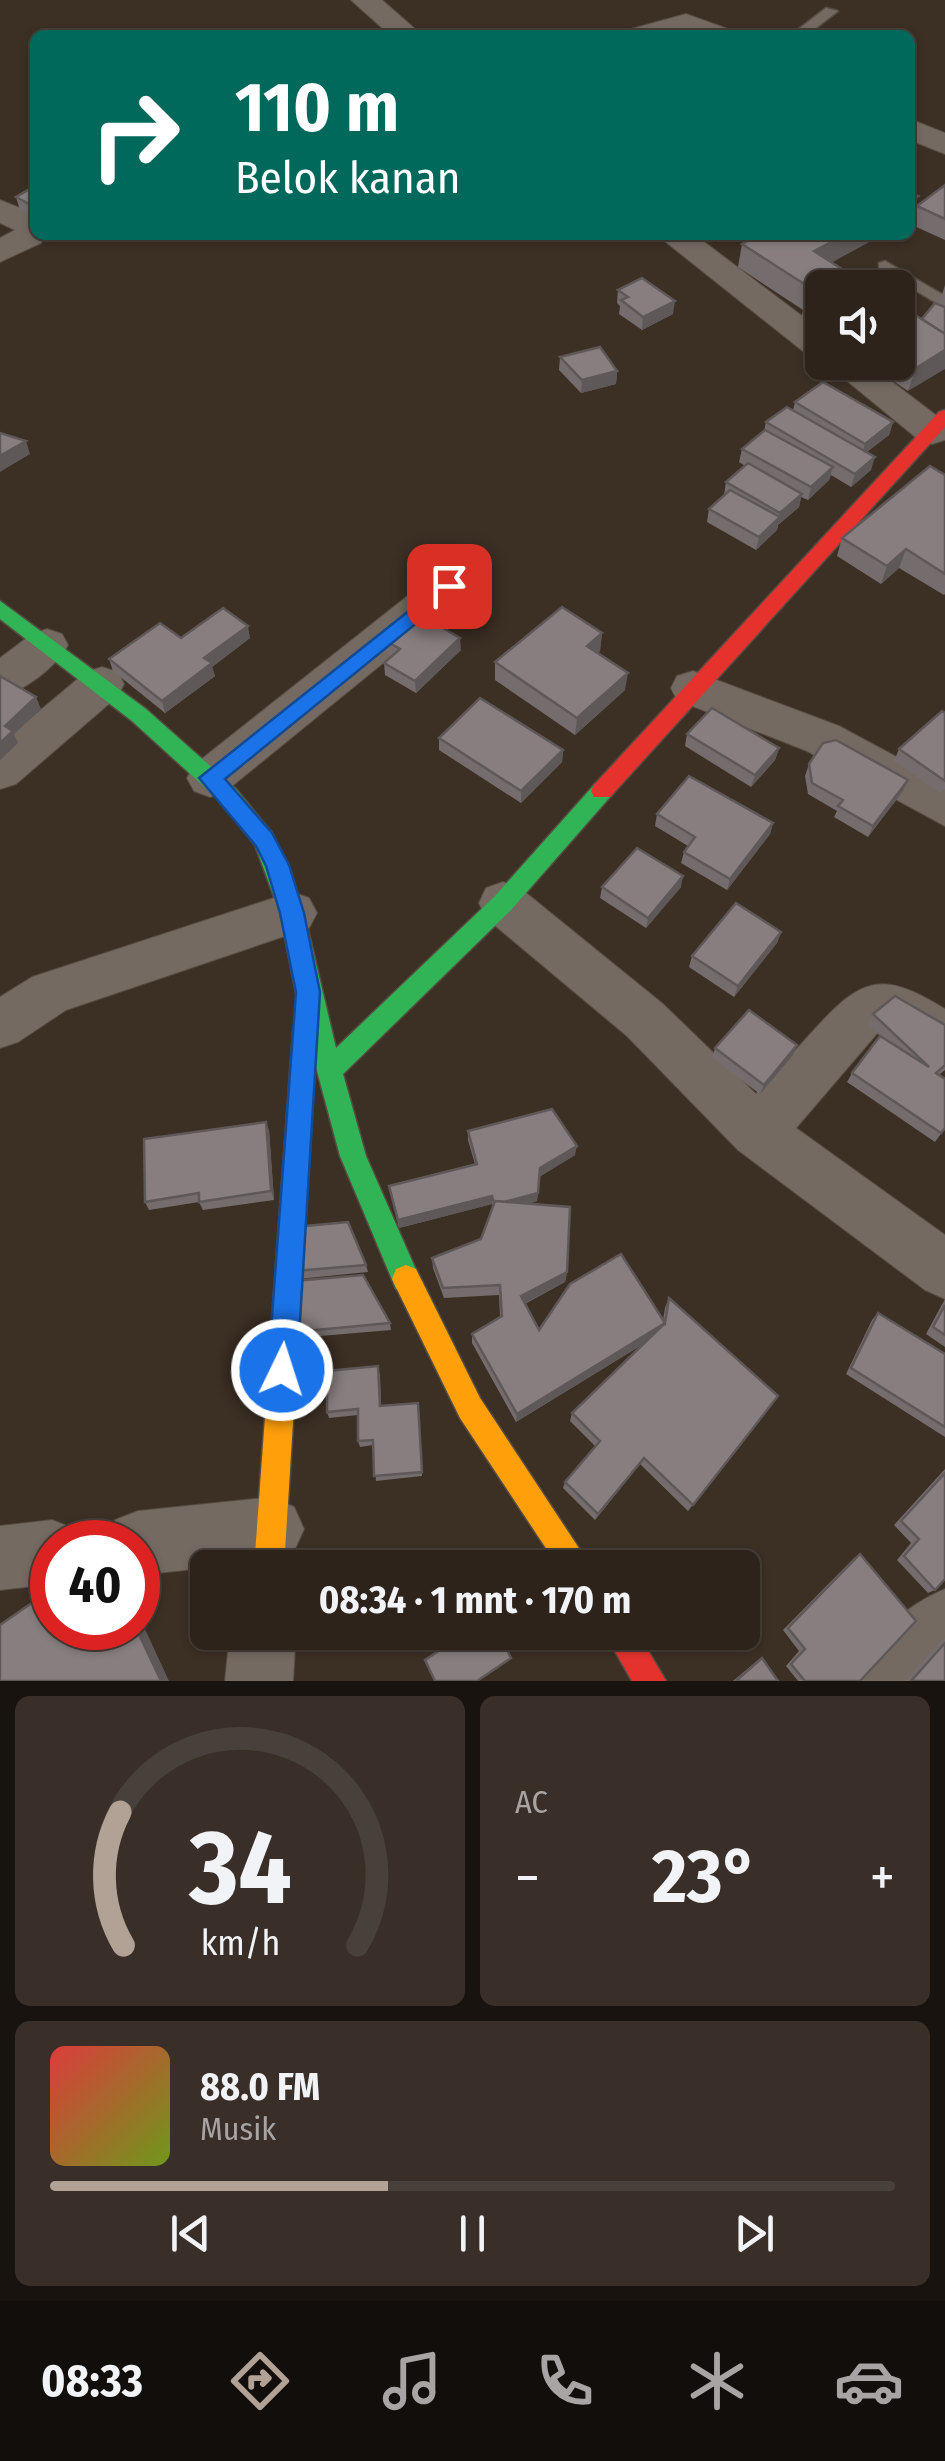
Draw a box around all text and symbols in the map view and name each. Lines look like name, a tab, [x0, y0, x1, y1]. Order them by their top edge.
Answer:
text: 110 m	[235, 66, 399, 150]
icon: right	[70, 70, 200, 200]
text: Belok kanan	[235, 151, 461, 205]
map controls	[805, 270, 915, 380]
button: sound	[805, 270, 915, 380]
pin	[407, 544, 492, 629]
icon: arrive	[422, 559, 477, 614]
position arrow	[230, 1318, 334, 1422]
speed limit sign: 40	[30, 1520, 160, 1650]
text: 08:34 · 1 mnt · 170 m	[319, 1577, 631, 1623]
text: AC	[515, 1783, 548, 1821]
text: 34	[188, 1806, 291, 1931]
text: 23°	[652, 1832, 758, 1922]
text: −	[515, 1845, 540, 1911]
text: +	[870, 1845, 895, 1911]
text: km/h	[200, 1922, 280, 1964]
text: 88.0 FM	[200, 2064, 320, 2110]
text: Musik	[200, 2110, 276, 2148]
icon: previous	[163, 2206, 218, 2261]
icon: pause	[445, 2206, 500, 2261]
icon: next	[727, 2206, 782, 2261]
icon: directions	[225, 2346, 295, 2416]
icon: music	[377, 2346, 447, 2416]
icon: phone	[530, 2346, 600, 2416]
icon: climate	[682, 2346, 752, 2416]
icon: car	[834, 2346, 904, 2416]
text: 08:33	[41, 2354, 143, 2408]

